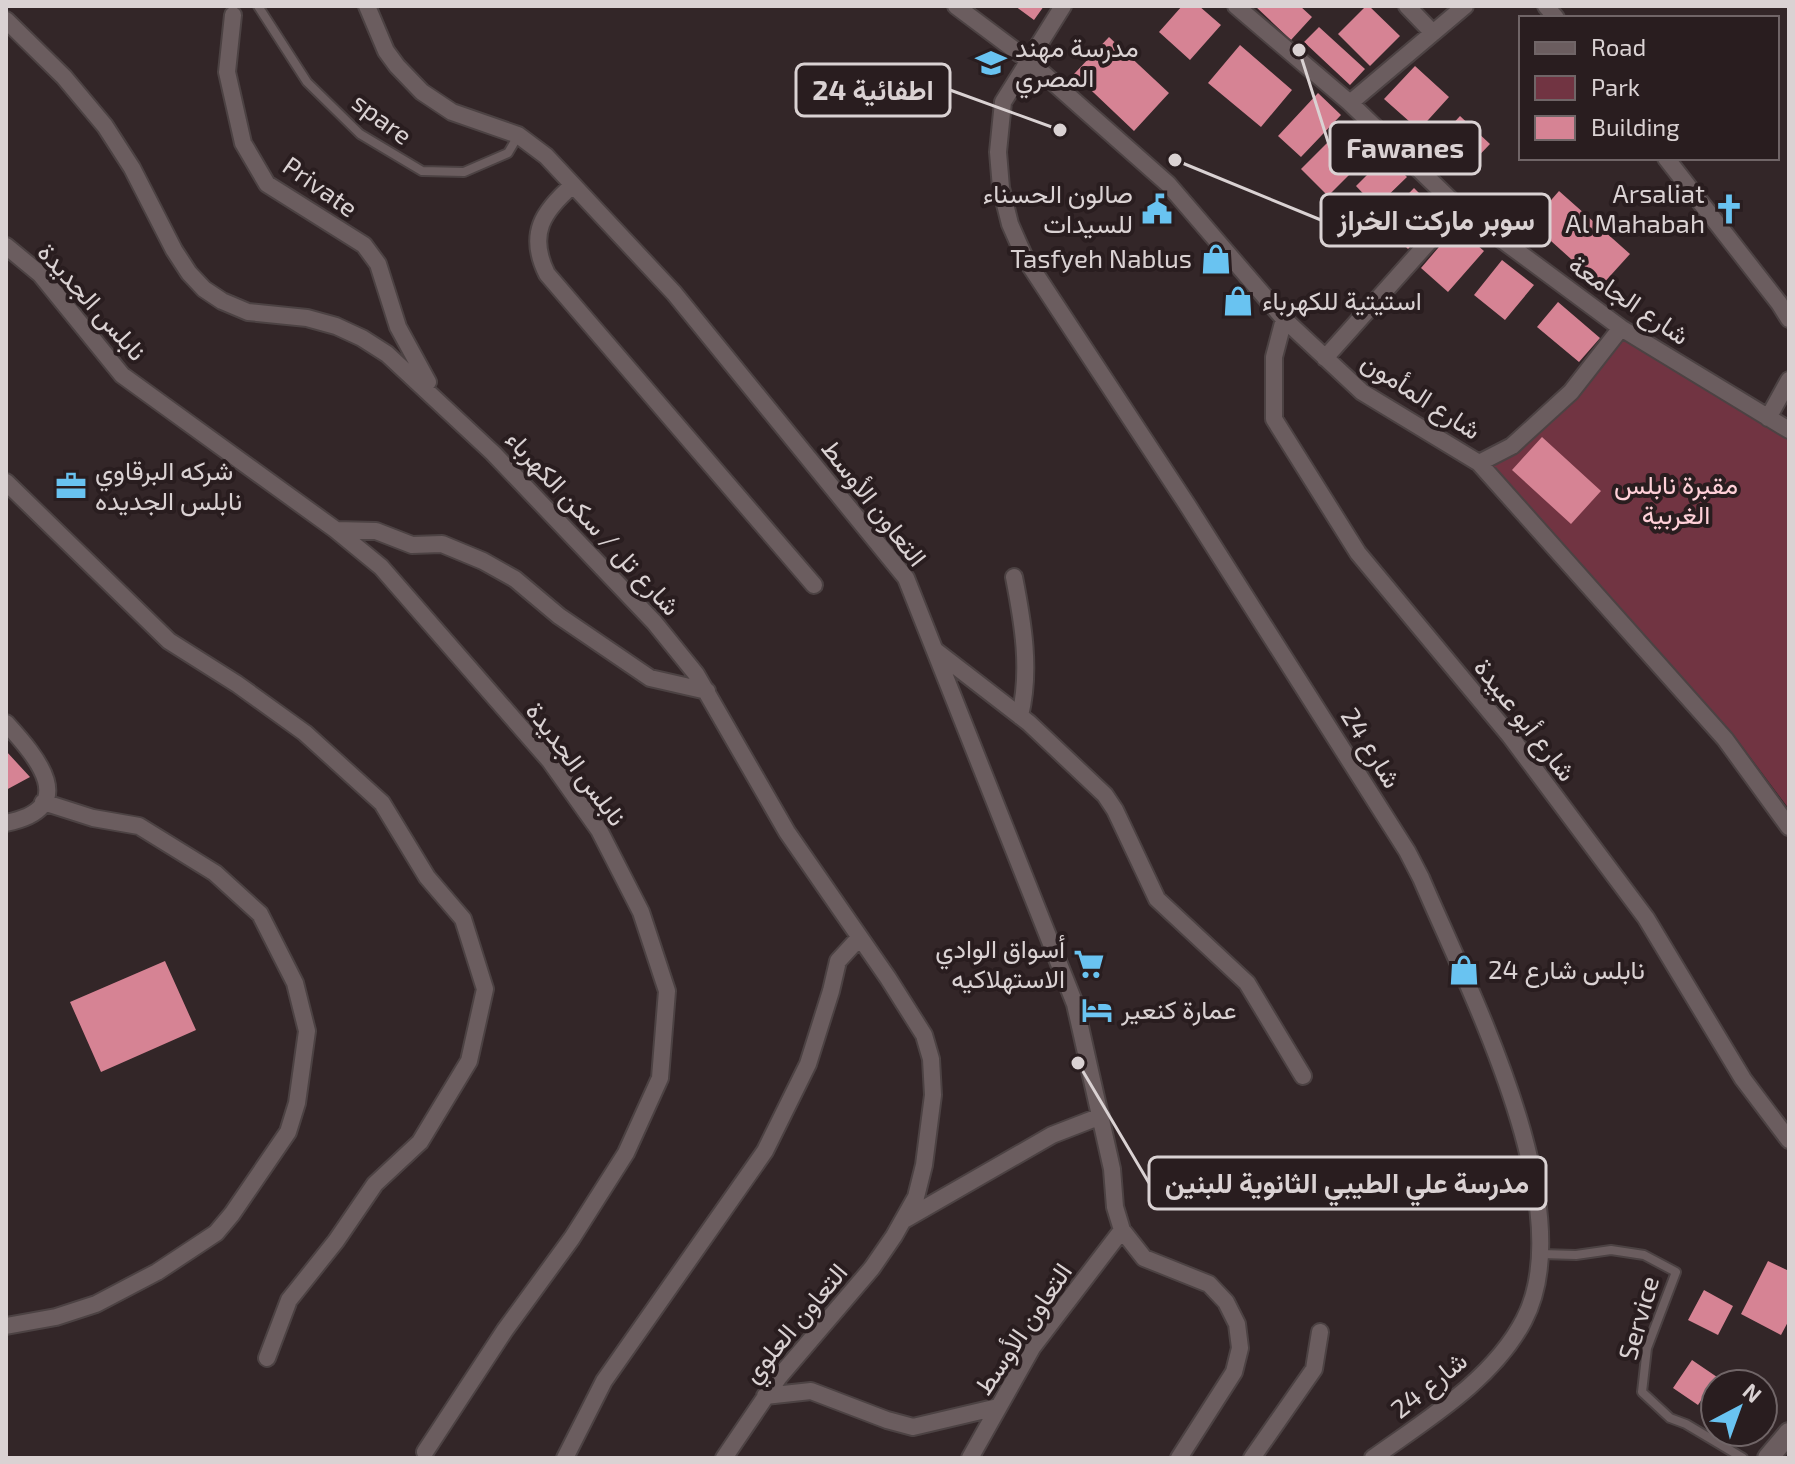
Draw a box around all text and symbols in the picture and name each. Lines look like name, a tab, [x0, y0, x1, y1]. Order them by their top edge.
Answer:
legend	[1519, 16, 1779, 160]
place label: مدرسة مهند المصري	[1015, 31, 1139, 99]
text: Road	[1591, 32, 1646, 61]
school or university icon: مدرسة مهند المصري	[974, 46, 1008, 80]
callout: اطفائية 24	[796, 64, 950, 116]
text: اطفائية 24	[812, 72, 934, 107]
text: Park	[1591, 72, 1640, 101]
street label: spare	[347, 85, 419, 150]
text: Building	[1591, 112, 1680, 141]
callout: Fawanes	[1330, 122, 1480, 174]
text: Fawanes	[1346, 130, 1464, 164]
street label: Private	[278, 149, 364, 223]
place label: صالون الحسناء للسيدات	[983, 177, 1133, 239]
place label: Arsaliat Al Mahabah	[1565, 177, 1705, 238]
public building icon: صالون الحسناء للسيدات	[1140, 192, 1174, 226]
church icon: Arsaliat Al Mahabah	[1712, 192, 1746, 226]
callout: سوبر ماركت الخراز	[1321, 194, 1550, 246]
text: سوبر ماركت الخراز	[1336, 202, 1535, 238]
street label: نابلس الجديدة	[31, 236, 154, 367]
place label: Tasfyeh Nablus	[1010, 242, 1192, 273]
shop icon: Tasfyeh Nablus	[1199, 242, 1233, 276]
street label: شارع الجامعة	[1562, 247, 1696, 354]
shop icon: استيتية للكهرباء	[1221, 284, 1255, 318]
place label: استيتية للكهرباء	[1262, 284, 1422, 317]
street label: شارع المأمون	[1354, 345, 1487, 448]
street label: شارع تل / سكن الكهرباء	[497, 423, 688, 624]
street label: التعاون الأوسط	[815, 433, 934, 573]
place label: شركه البرقاوي نابلس الجديده	[95, 454, 242, 517]
park label: مقبرة نابلس الغربية	[1614, 468, 1738, 531]
office icon: شركه البرقاوي نابلس الجديده	[54, 469, 88, 503]
street label: شارع أبو عبيدة	[1466, 652, 1584, 789]
street label: نابلس الجديدة	[519, 695, 634, 832]
street label: شارع 24	[1332, 701, 1409, 795]
place label: أسواق الوادي الاستهلاكيه	[935, 932, 1065, 995]
supermarket icon: أسواق الوادي الاستهلاكيه	[1072, 947, 1106, 981]
shop icon: نابلس شارع 24	[1447, 953, 1481, 987]
place label: نابلس شارع 24	[1488, 953, 1645, 988]
hotel icon: عمارة كنعير	[1080, 993, 1114, 1027]
place label: عمارة كنعير	[1120, 993, 1237, 1026]
callout: مدرسة علي الطيبي الثانوية للبنين	[1149, 1157, 1546, 1209]
text: مدرسة علي الطيبي الثانوية للبنين	[1165, 1165, 1529, 1207]
street label: التعاون العلوي	[735, 1256, 858, 1392]
street label: التعاون الأوسط	[966, 1256, 1079, 1401]
street label: Service	[1611, 1272, 1664, 1363]
street label: شارع 24	[1384, 1344, 1475, 1427]
north arrow	[1699, 1368, 1779, 1448]
text: N	[1738, 1377, 1767, 1407]

